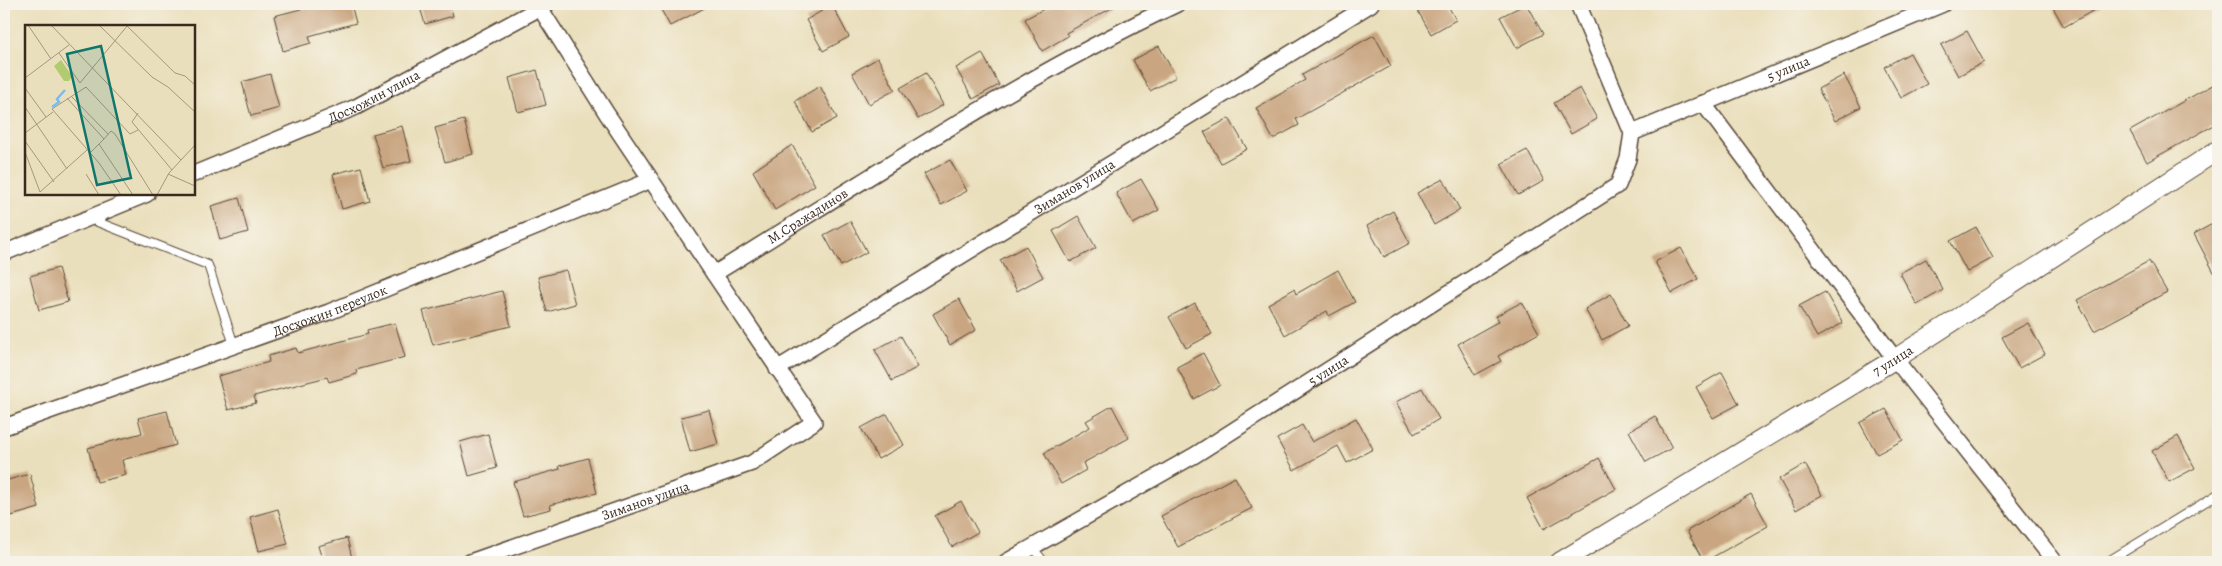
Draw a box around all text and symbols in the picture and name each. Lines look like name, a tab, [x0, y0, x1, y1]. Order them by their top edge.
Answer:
inset map	[25, 25, 195, 195]
street label: 5 улица	[1764, 51, 1813, 86]
street label: Досхожин улица	[325, 65, 424, 128]
street label: Зиманов улица	[1031, 154, 1119, 219]
street label: М.Сражадинов	[764, 183, 852, 249]
street label: Досхожин переулок	[270, 280, 390, 341]
street label: 7 улица	[1869, 341, 1917, 380]
street label: 5 улица	[1304, 350, 1353, 391]
street label: Зиманов улица	[599, 477, 693, 525]

